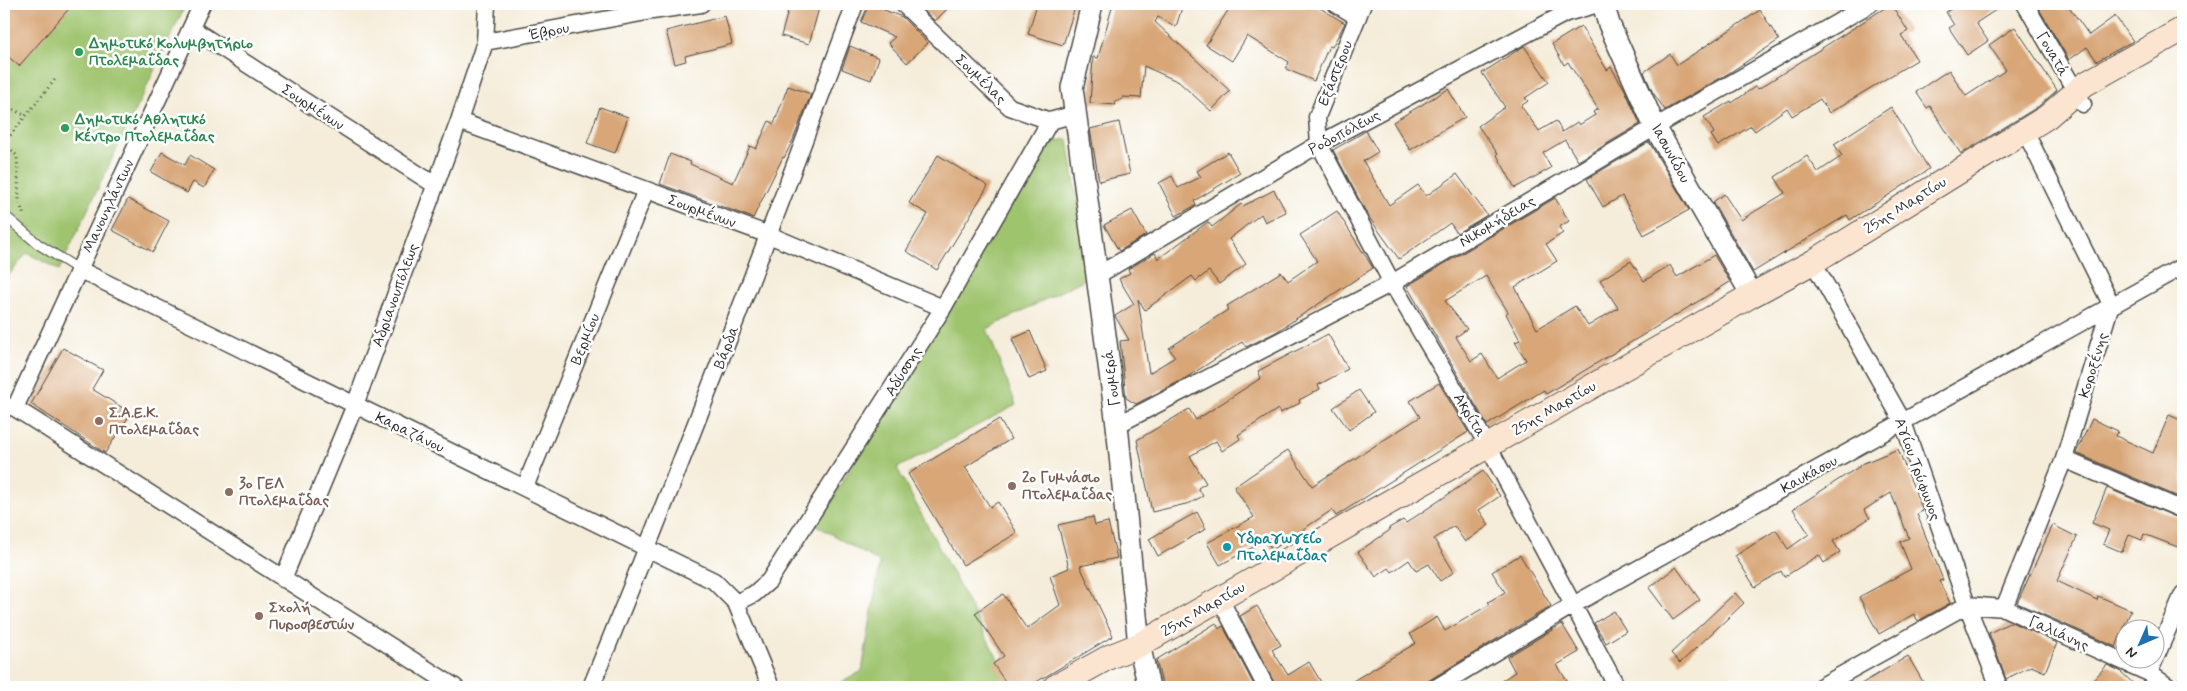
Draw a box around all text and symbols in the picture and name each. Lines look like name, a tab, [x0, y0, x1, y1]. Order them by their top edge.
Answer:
street label: Έβρου	[527, 18, 571, 46]
street label: Γονατά	[2031, 28, 2073, 81]
place label: Δημοτικό Κολυμβητήριο Πτολεμαΐδας	[88, 34, 253, 71]
street label: Εξάστερου	[1314, 38, 1358, 109]
marker: Δημοτικό Κολυμβητήριο Πτολεμαΐδας	[73, 46, 85, 58]
street label: Σουμέλας	[950, 50, 1011, 109]
street label: Σουρμένων	[277, 80, 348, 136]
street label: Ροδοπόλεως	[1305, 105, 1384, 160]
place label: Δημοτικό Αθλητικό Κέντρο Πτολεμαΐδας	[74, 110, 215, 147]
street label: Ιασωνίδου	[1646, 120, 1695, 187]
marker: Δημοτικό Αθλητικό Κέντρο Πτολεμαΐδας	[59, 122, 71, 134]
street label: Μανουηλάντων	[78, 156, 140, 257]
street label: 25ης Μαρτίου	[1860, 172, 1951, 239]
street label: Σουρμένων	[665, 190, 739, 234]
street label: Νικομήδειας	[1456, 191, 1540, 252]
street label: Αδριανουπόλεως	[368, 240, 424, 350]
street label: Βερμίου	[567, 311, 605, 368]
street label: Βάρδα	[710, 323, 744, 372]
street label: Κοροξένης	[2075, 330, 2114, 401]
street label: Αδύσσης	[881, 343, 927, 400]
street label: Γουμερά	[1099, 348, 1125, 407]
street label: 25ης Μαρτίου	[1509, 377, 1600, 441]
street label: Ακρίτα	[1448, 390, 1490, 442]
place label: Σ.Α.Ε.Κ. Πτολεμαΐδας	[109, 403, 200, 440]
street label: Καραζάνου	[372, 408, 448, 458]
marker: Σ.Α.Ε.Κ. Πτολεμαΐδας	[93, 415, 105, 427]
street label: Αγίου Τρύφωνος	[1889, 415, 1945, 524]
street label: Καυκάσου	[1778, 451, 1842, 499]
place label: 2ο Γυμνάσιο Πτολεμαΐδας	[1022, 468, 1113, 505]
place label: 3ο ΓΕΛ Πτολεμαΐδας	[239, 474, 330, 511]
marker: 2ο Γυμνάσιο Πτολεμαΐδας	[1006, 480, 1018, 492]
marker: 3ο ΓΕΛ Πτολεμαΐδας	[223, 486, 235, 498]
place label: Υδραγωγείο Πτολεμαΐδας	[1237, 529, 1328, 566]
marker: Υδραγωγείο Πτολεμαΐδας	[1221, 541, 1233, 553]
street label: 25ης Μαρτίου	[1158, 578, 1249, 642]
place label: Σχολή Πυροσβεστών	[269, 598, 354, 635]
marker: Σχολή Πυροσβεστών	[253, 610, 265, 622]
street label: Γαλιάνης	[2025, 612, 2092, 656]
north arrow	[2114, 618, 2164, 668]
text: N	[2122, 643, 2141, 662]

